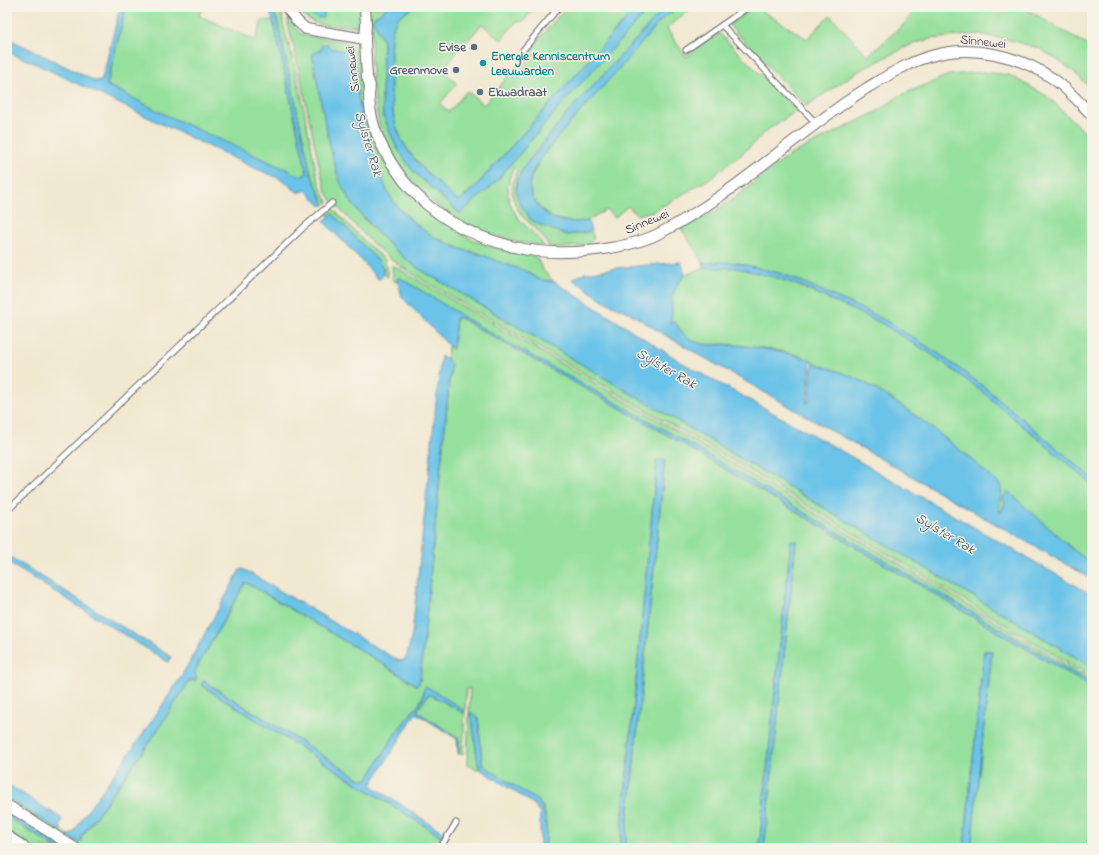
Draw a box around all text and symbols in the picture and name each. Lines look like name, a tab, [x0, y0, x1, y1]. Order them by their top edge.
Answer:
street label: Sinnewei	[959, 30, 1007, 54]
place label: Evise	[438, 38, 467, 57]
marker: Evise	[469, 42, 479, 52]
street label: Sinnewei	[341, 45, 365, 93]
place label: Energie Kenniscentrum Leeuwarden	[491, 47, 610, 81]
marker: Energie Kenniscentrum Leeuwarden	[478, 58, 488, 68]
place label: Greenmove	[390, 61, 449, 80]
marker: Greenmove	[451, 65, 461, 75]
place label: Ekwadraat	[488, 83, 547, 102]
marker: Ekwadraat	[475, 87, 485, 97]
water label: Sylster Rak	[348, 109, 388, 180]
street label: Sinnewei	[622, 204, 672, 240]
water label: Sylster Rak	[632, 343, 701, 395]
water label: Sylster Rak	[911, 508, 980, 561]

